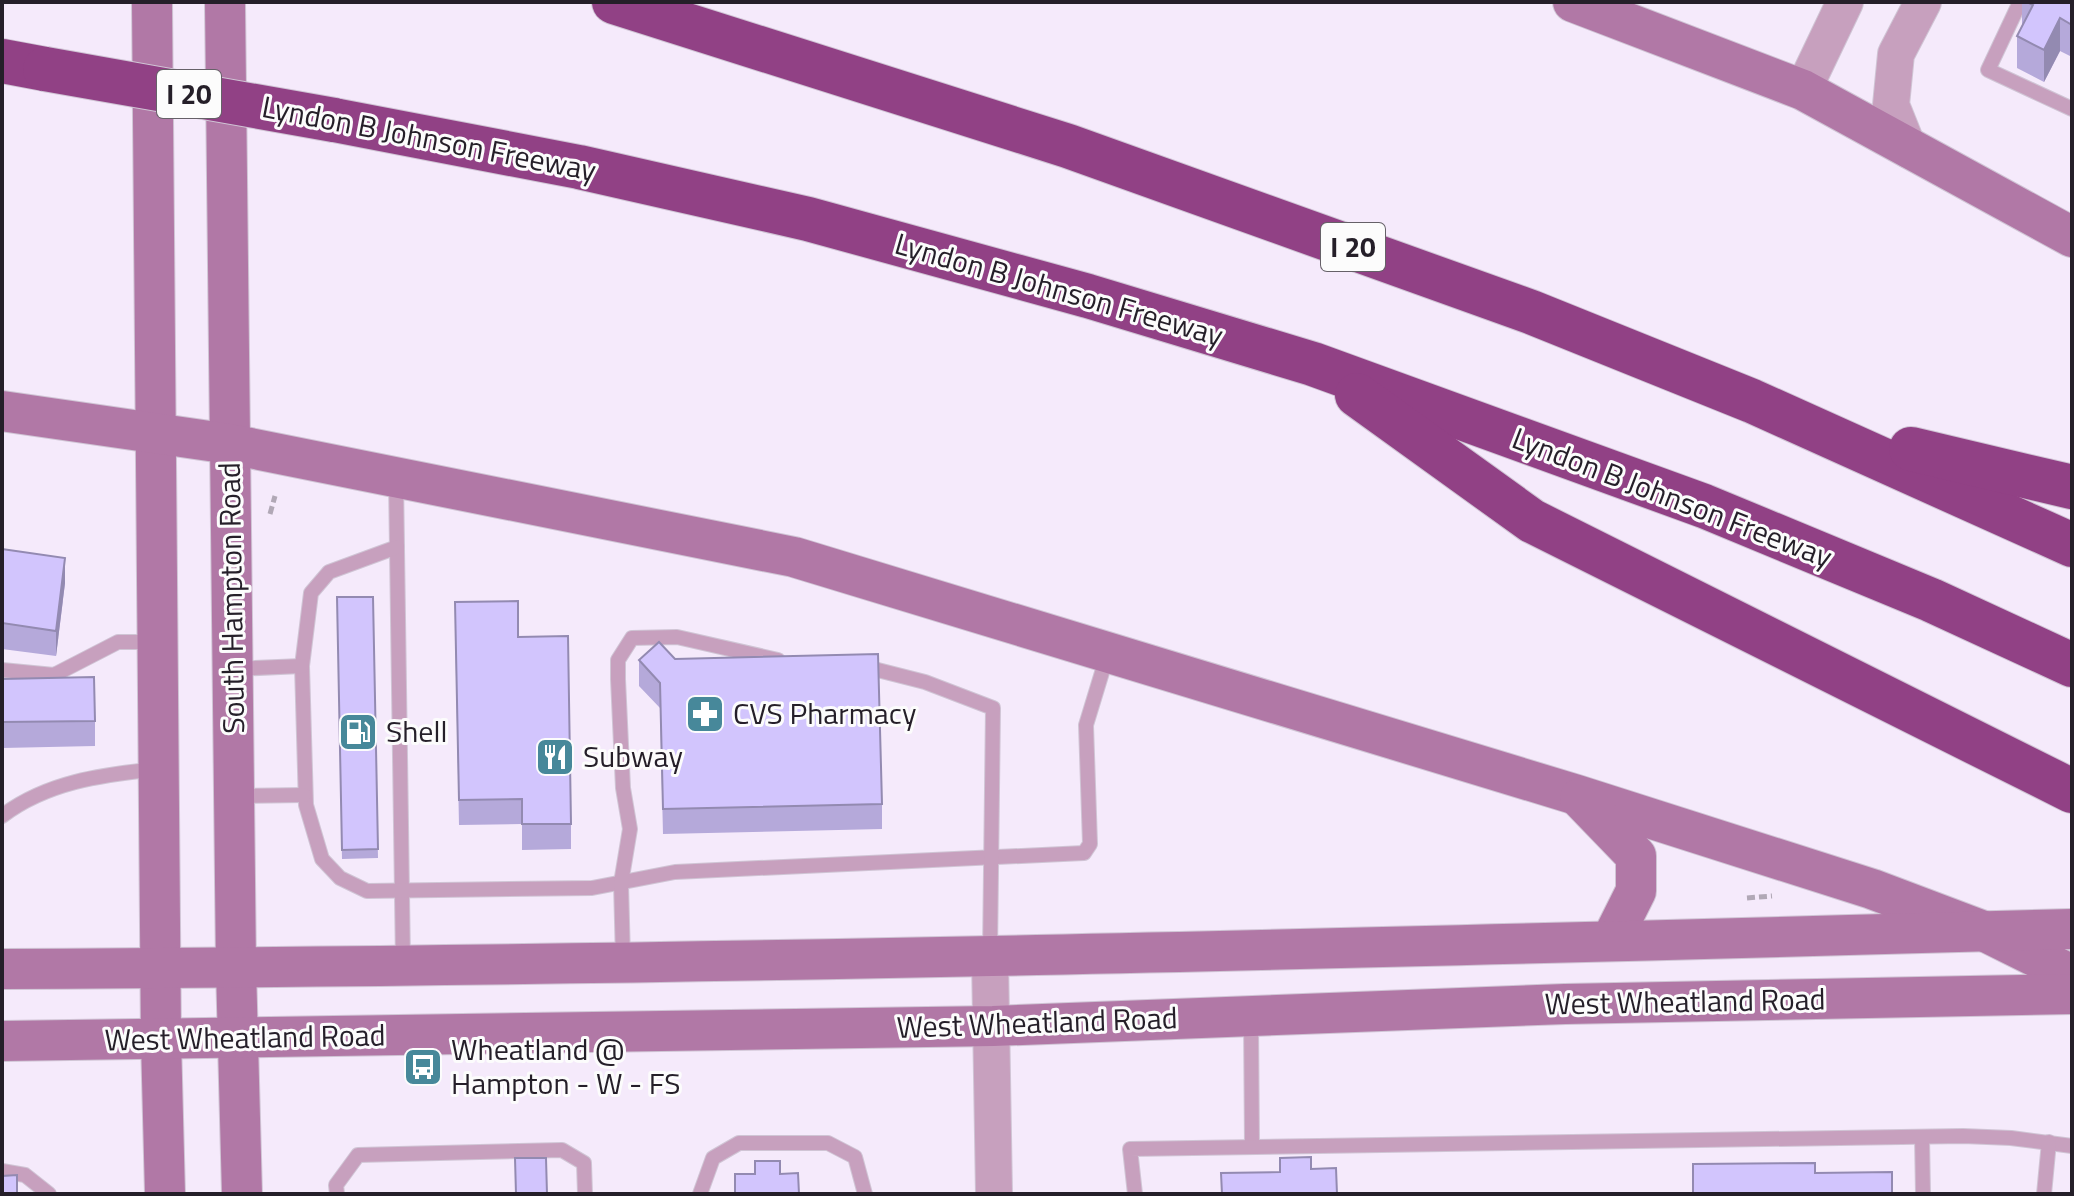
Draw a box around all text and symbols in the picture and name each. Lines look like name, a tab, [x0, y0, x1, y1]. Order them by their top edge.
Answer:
road number: I 20	[157, 70, 221, 118]
street label: Lyndon B Johnson Freeway	[258, 83, 600, 193]
street label: Lyndon B Johnson Freeway	[890, 220, 1229, 358]
road number: I 20	[1321, 223, 1385, 271]
street label: Lyndon B Johnson Freeway	[1506, 415, 1839, 579]
street label: South Hampton Road	[206, 462, 256, 734]
place label: CVS Pharmacy	[733, 690, 916, 736]
pharmacy icon: CVS Pharmacy	[684, 693, 726, 735]
place label: Shell	[386, 708, 447, 754]
fuel station icon: Shell	[337, 711, 379, 753]
place label: Subway	[583, 733, 683, 779]
restaurant icon: Subway	[534, 736, 576, 778]
street label: West Wheatland Road	[1544, 976, 1826, 1026]
street label: West Wheatland Road	[896, 994, 1178, 1050]
street label: West Wheatland Road	[104, 1012, 386, 1062]
place label: Wheatland @ Hampton - W - FS	[451, 1026, 681, 1106]
bus stop icon: Wheatland @ Hampton - W - FS	[402, 1046, 444, 1088]

